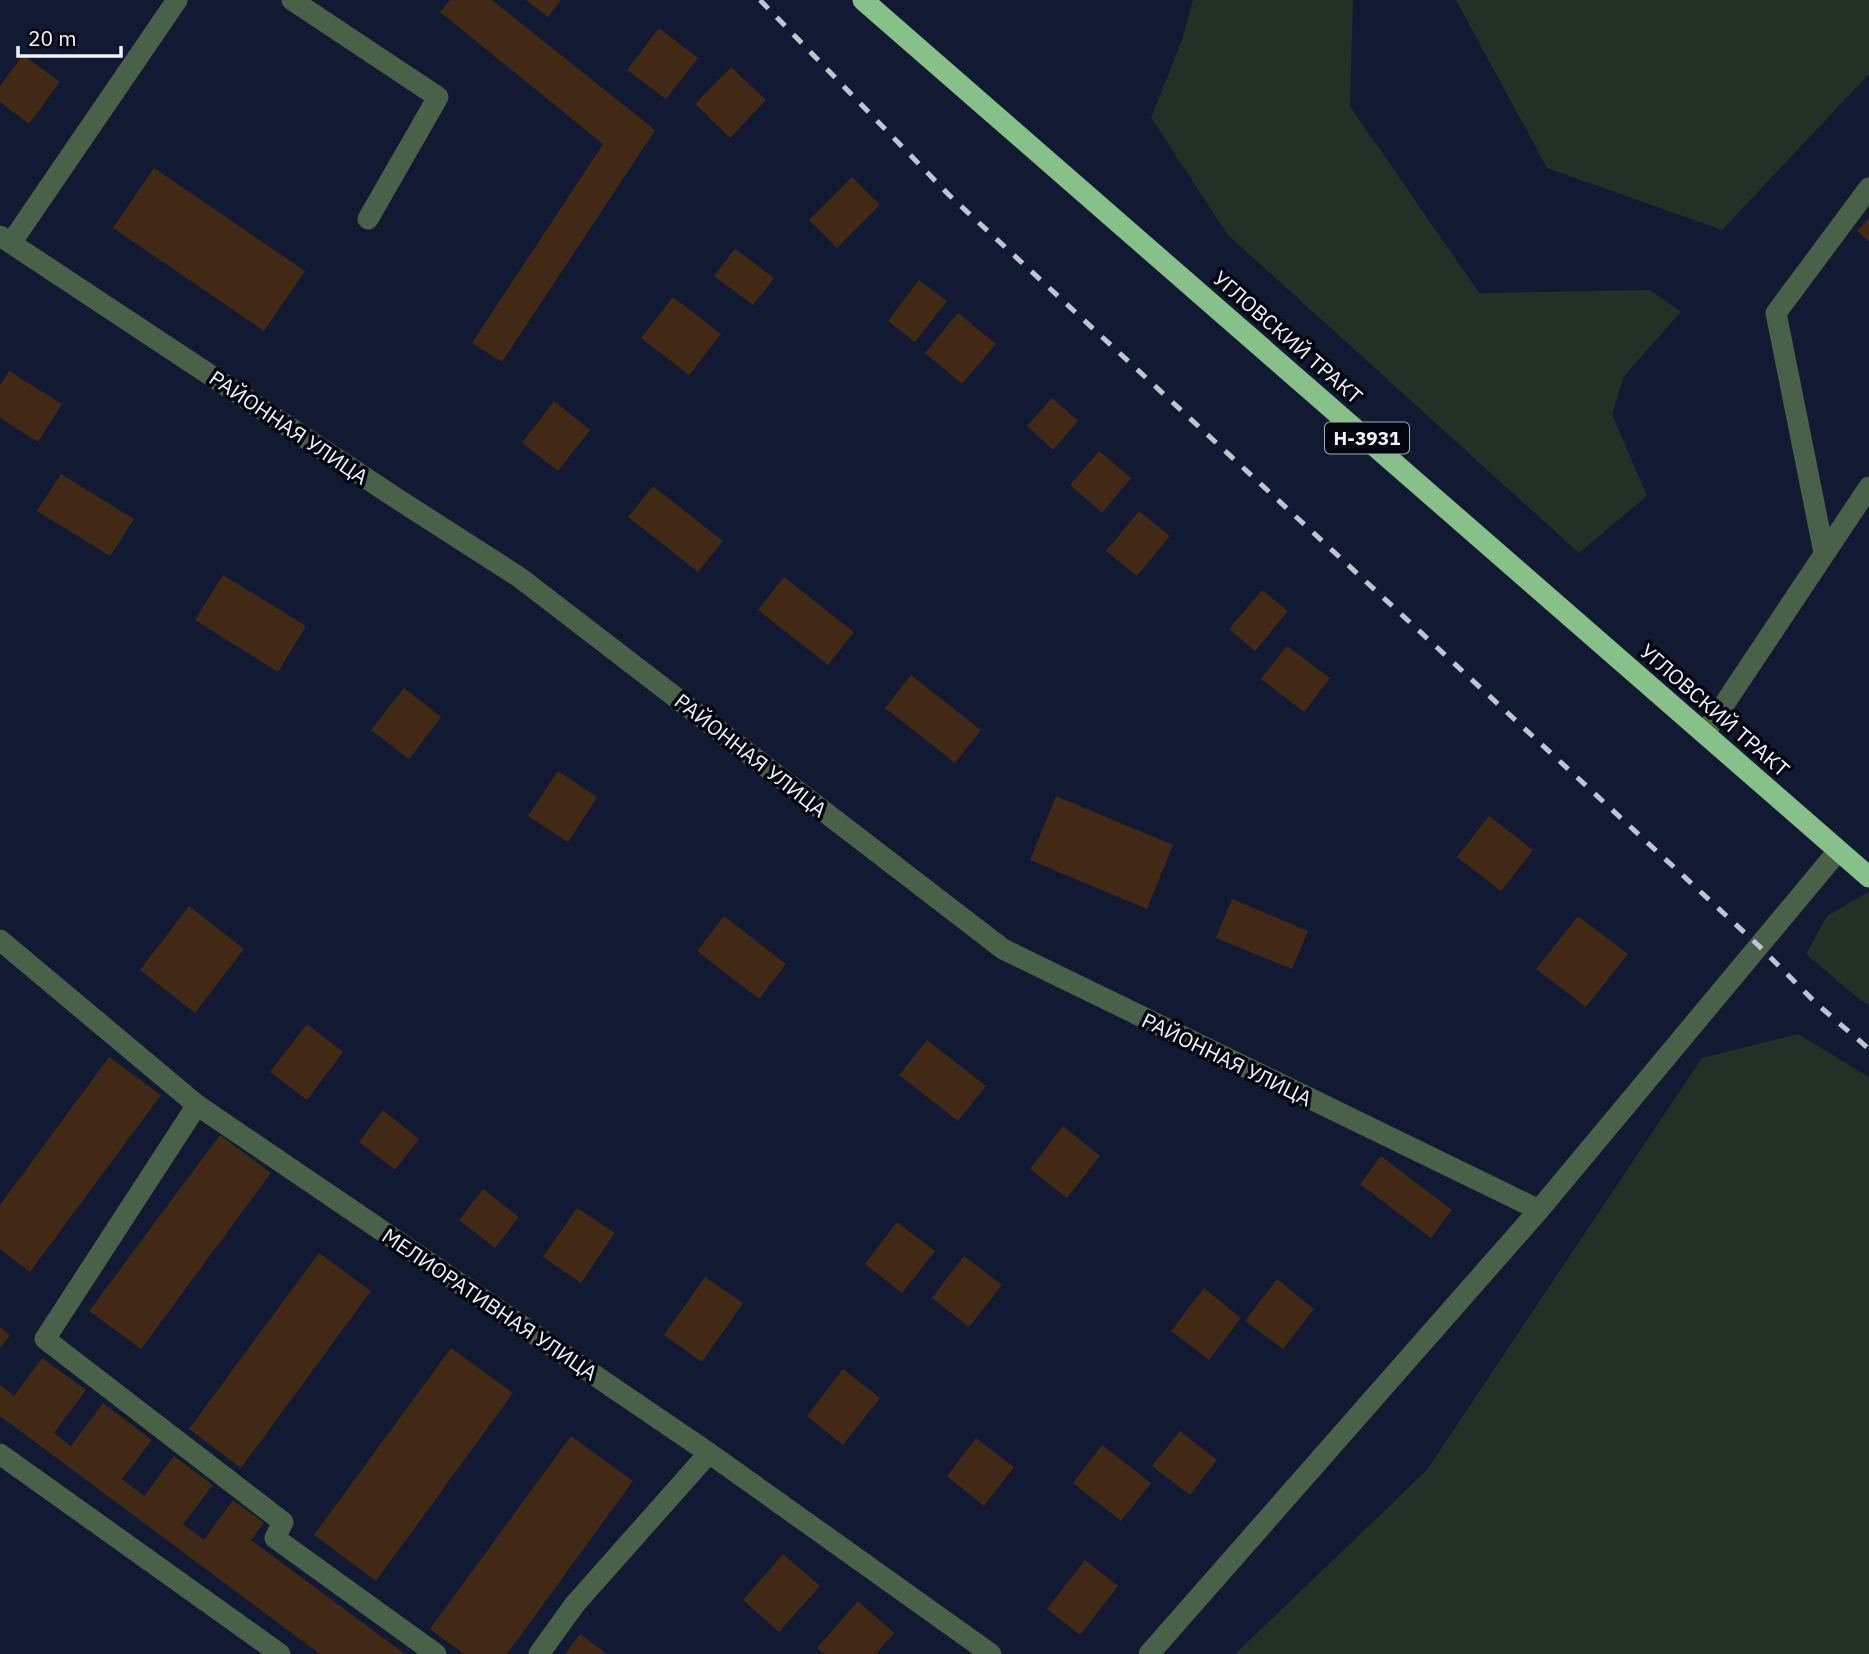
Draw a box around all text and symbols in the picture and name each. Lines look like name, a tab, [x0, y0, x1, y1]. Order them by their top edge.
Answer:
scale bar	[18, 14, 121, 58]
text: 20 m	[28, 24, 77, 52]
street label: УГЛОВСКИЙ ТРАКТ	[1207, 264, 1369, 410]
street label: РАЙОННАЯ УЛИЦА	[204, 363, 374, 491]
road number: Н-3931	[1325, 422, 1409, 453]
street label: УГЛОВСКИЙ ТРАКТ	[1634, 637, 1796, 783]
street label: РАЙОННАЯ УЛИЦА	[669, 687, 833, 823]
street label: РАЙОННАЯ УЛИЦА	[1137, 1006, 1317, 1112]
street label: МЕЛИОРАТИВНАЯ УЛИЦА	[377, 1221, 603, 1387]

